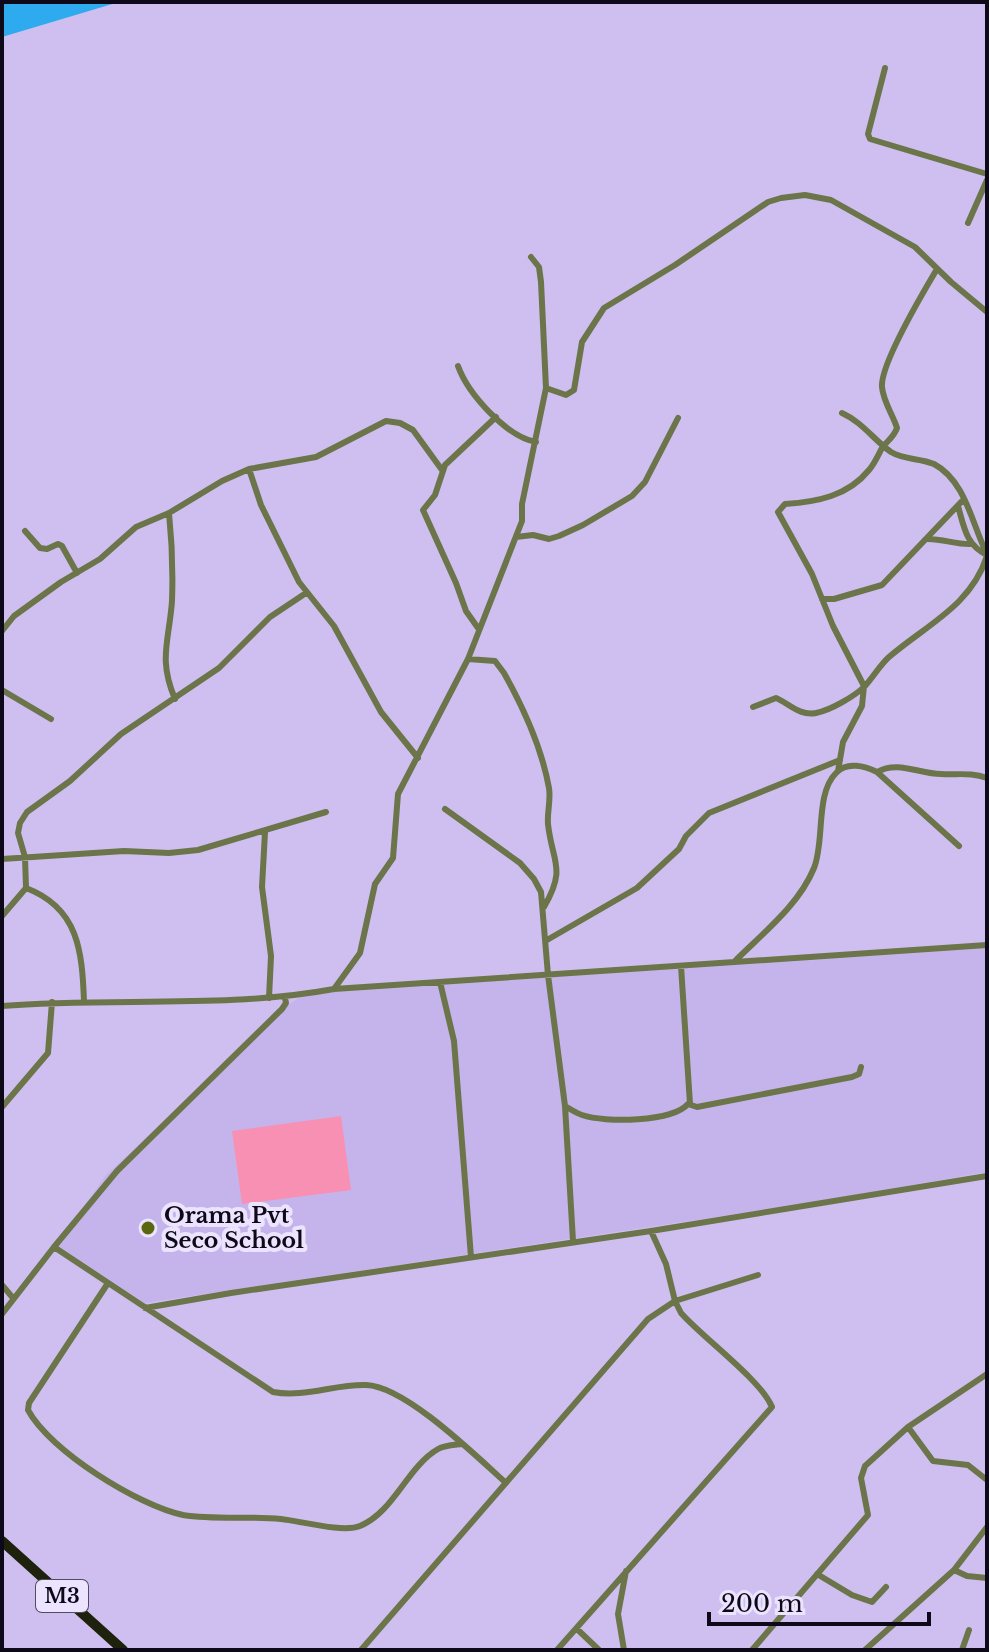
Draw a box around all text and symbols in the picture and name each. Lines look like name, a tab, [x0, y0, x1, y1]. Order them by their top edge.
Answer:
place label: Orama Pvt Seco School	[164, 1202, 304, 1254]
marker: Orama Pvt Seco School	[139, 1219, 157, 1237]
scale bar	[709, 1576, 929, 1626]
road number: M3	[36, 1580, 88, 1612]
text: 200 m	[721, 1589, 803, 1618]

